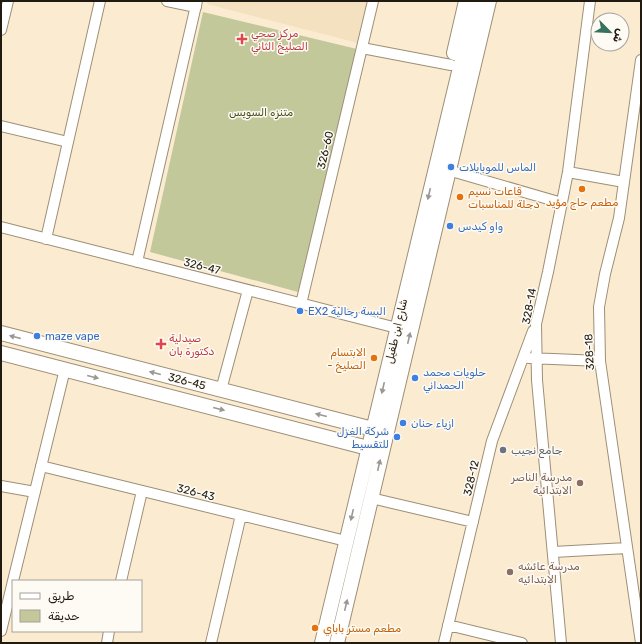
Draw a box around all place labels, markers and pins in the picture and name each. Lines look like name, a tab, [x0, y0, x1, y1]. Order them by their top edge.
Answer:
place label: مركز صحي الصليخ الثاني	[251, 27, 308, 55]
marker: مركز صحي الصليخ الثاني	[236, 33, 248, 45]
place label: الماس للموبايلات	[459, 161, 536, 175]
marker: الماس للموبايلات	[446, 162, 456, 172]
marker: مطعم حاج مؤيد	[577, 184, 587, 194]
place label: قاعات نسيم دجلة للمناسبات	[468, 185, 540, 211]
marker: قاعات نسيم دجلة للمناسبات	[455, 192, 465, 202]
place label: مطعم حاج مؤيد	[546, 196, 618, 211]
place label: واو كيدس	[458, 220, 503, 234]
marker: واو كيدس	[445, 221, 455, 231]
place label: EX2 البسة رجالية	[308, 305, 386, 318]
marker: EX2 البسة رجالية	[295, 306, 305, 316]
place label: maze vape	[45, 330, 100, 343]
marker: maze vape	[32, 331, 42, 341]
place label: صيدلية دكتورة بان	[169, 332, 214, 359]
marker: صيدلية دكتورة بان	[156, 339, 166, 349]
place label: الابتسام - الصليخ	[327, 346, 366, 374]
marker: الابتسام - الصليخ	[369, 353, 379, 363]
place label: حلويات محمد الحمداني	[423, 366, 486, 394]
marker: حلويات محمد الحمداني	[410, 373, 420, 383]
place label: ازياء حنان	[411, 417, 454, 430]
marker: ازياء حنان	[398, 418, 408, 428]
place label: شركة الغزل للتقسيط	[337, 425, 389, 451]
marker: شركة الغزل للتقسيط	[392, 432, 402, 442]
place label: جامع نجيب	[511, 444, 563, 459]
marker: جامع نجيب	[498, 445, 508, 455]
place label: مدرسة الناصر الابتدائية	[510, 471, 572, 497]
marker: مدرسة الناصر الابتدائية	[575, 478, 585, 488]
place label: مدرسة عائشه الابتدائيه	[518, 560, 580, 586]
marker: مدرسة عائشه الابتدائيه	[505, 567, 515, 577]
place label: مطعم مستر باباي	[323, 622, 401, 636]
marker: مطعم مستر باباي	[310, 623, 320, 633]

